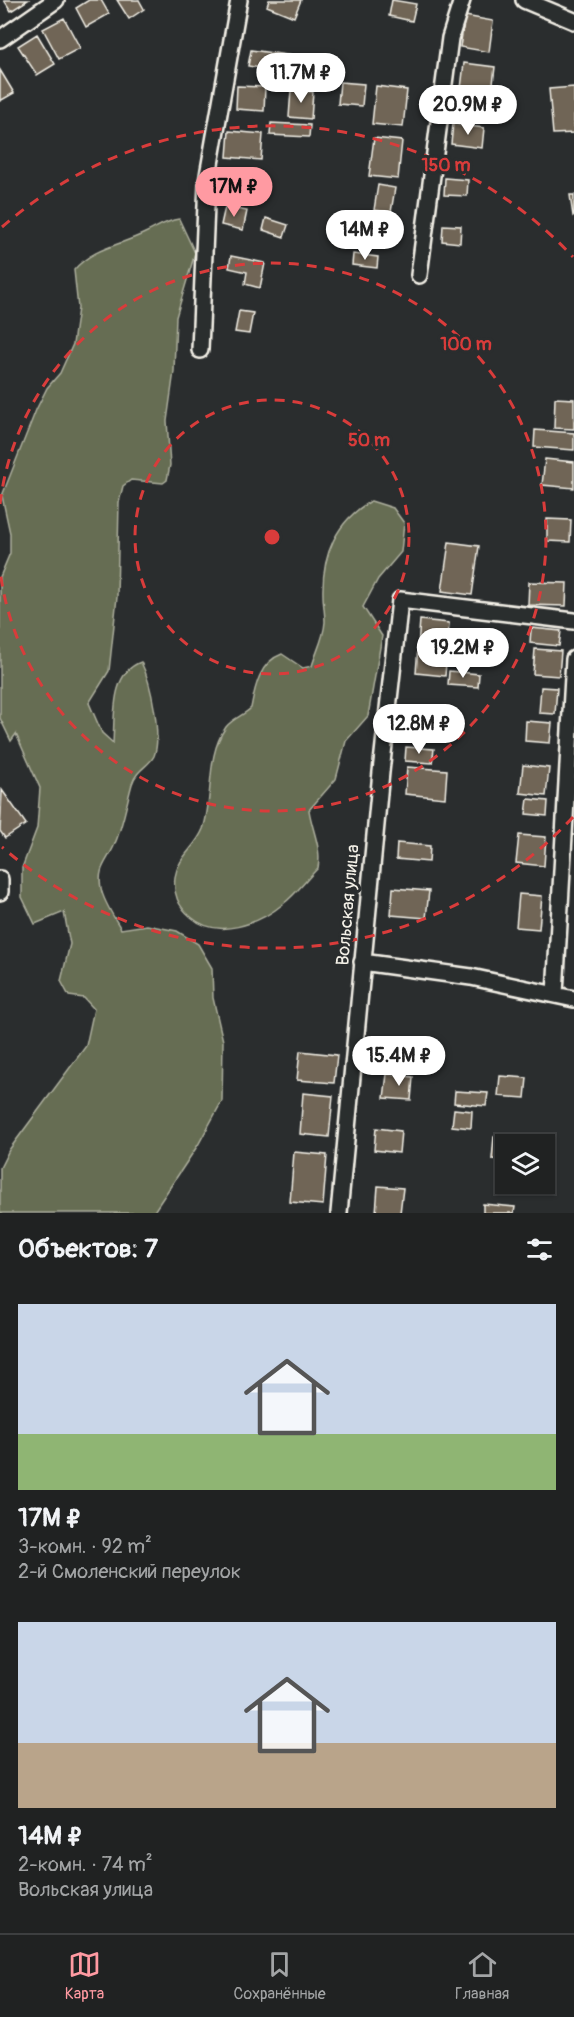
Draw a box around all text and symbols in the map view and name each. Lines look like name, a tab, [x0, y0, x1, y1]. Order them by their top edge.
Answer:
pin: 11.7M ₽	[246, 53, 356, 104]
text: 11.7M ₽	[270, 60, 332, 85]
pin: 20.9M ₽	[413, 85, 523, 136]
text: 20.9M ₽	[433, 92, 503, 117]
text: 150 m	[422, 154, 471, 177]
pin: 17M ₽	[192, 167, 276, 218]
text: 17M ₽	[209, 174, 259, 199]
pin: 14M ₽	[323, 210, 407, 261]
text: 14M ₽	[340, 217, 390, 242]
text: 100 m	[440, 333, 492, 356]
text: 50 m	[348, 429, 390, 452]
centre of rings	[262, 527, 282, 547]
pin: 19.2M ₽	[408, 628, 518, 679]
text: 19.2M ₽	[431, 635, 495, 660]
pin: 12.8M ₽	[364, 704, 474, 755]
text: 12.8M ₽	[387, 711, 451, 736]
street label: Вольская улица	[331, 843, 365, 967]
pin: 15.4M ₽	[344, 1036, 454, 1087]
text: 15.4M ₽	[366, 1043, 432, 1068]
map controls	[495, 1134, 555, 1194]
button: layers	[495, 1134, 555, 1194]
text: Объектов: 7	[18, 1233, 158, 1265]
icon: filters	[523, 1233, 556, 1266]
icon: home	[233, 1343, 341, 1451]
text: 17M ₽	[18, 1502, 82, 1534]
text: 3-комн. · 92 m²	[18, 1534, 152, 1559]
text: 2-й Смоленский переулок	[18, 1559, 241, 1584]
icon: home	[233, 1661, 341, 1769]
text: 14M ₽	[18, 1820, 83, 1852]
text: 2-комн. · 74 m²	[18, 1852, 153, 1877]
text: Вольская улица	[18, 1877, 153, 1902]
tab: Карта	[65, 1948, 104, 2004]
tab: Сохранённые	[234, 1948, 326, 2004]
tab: Главная	[455, 1948, 509, 2004]

